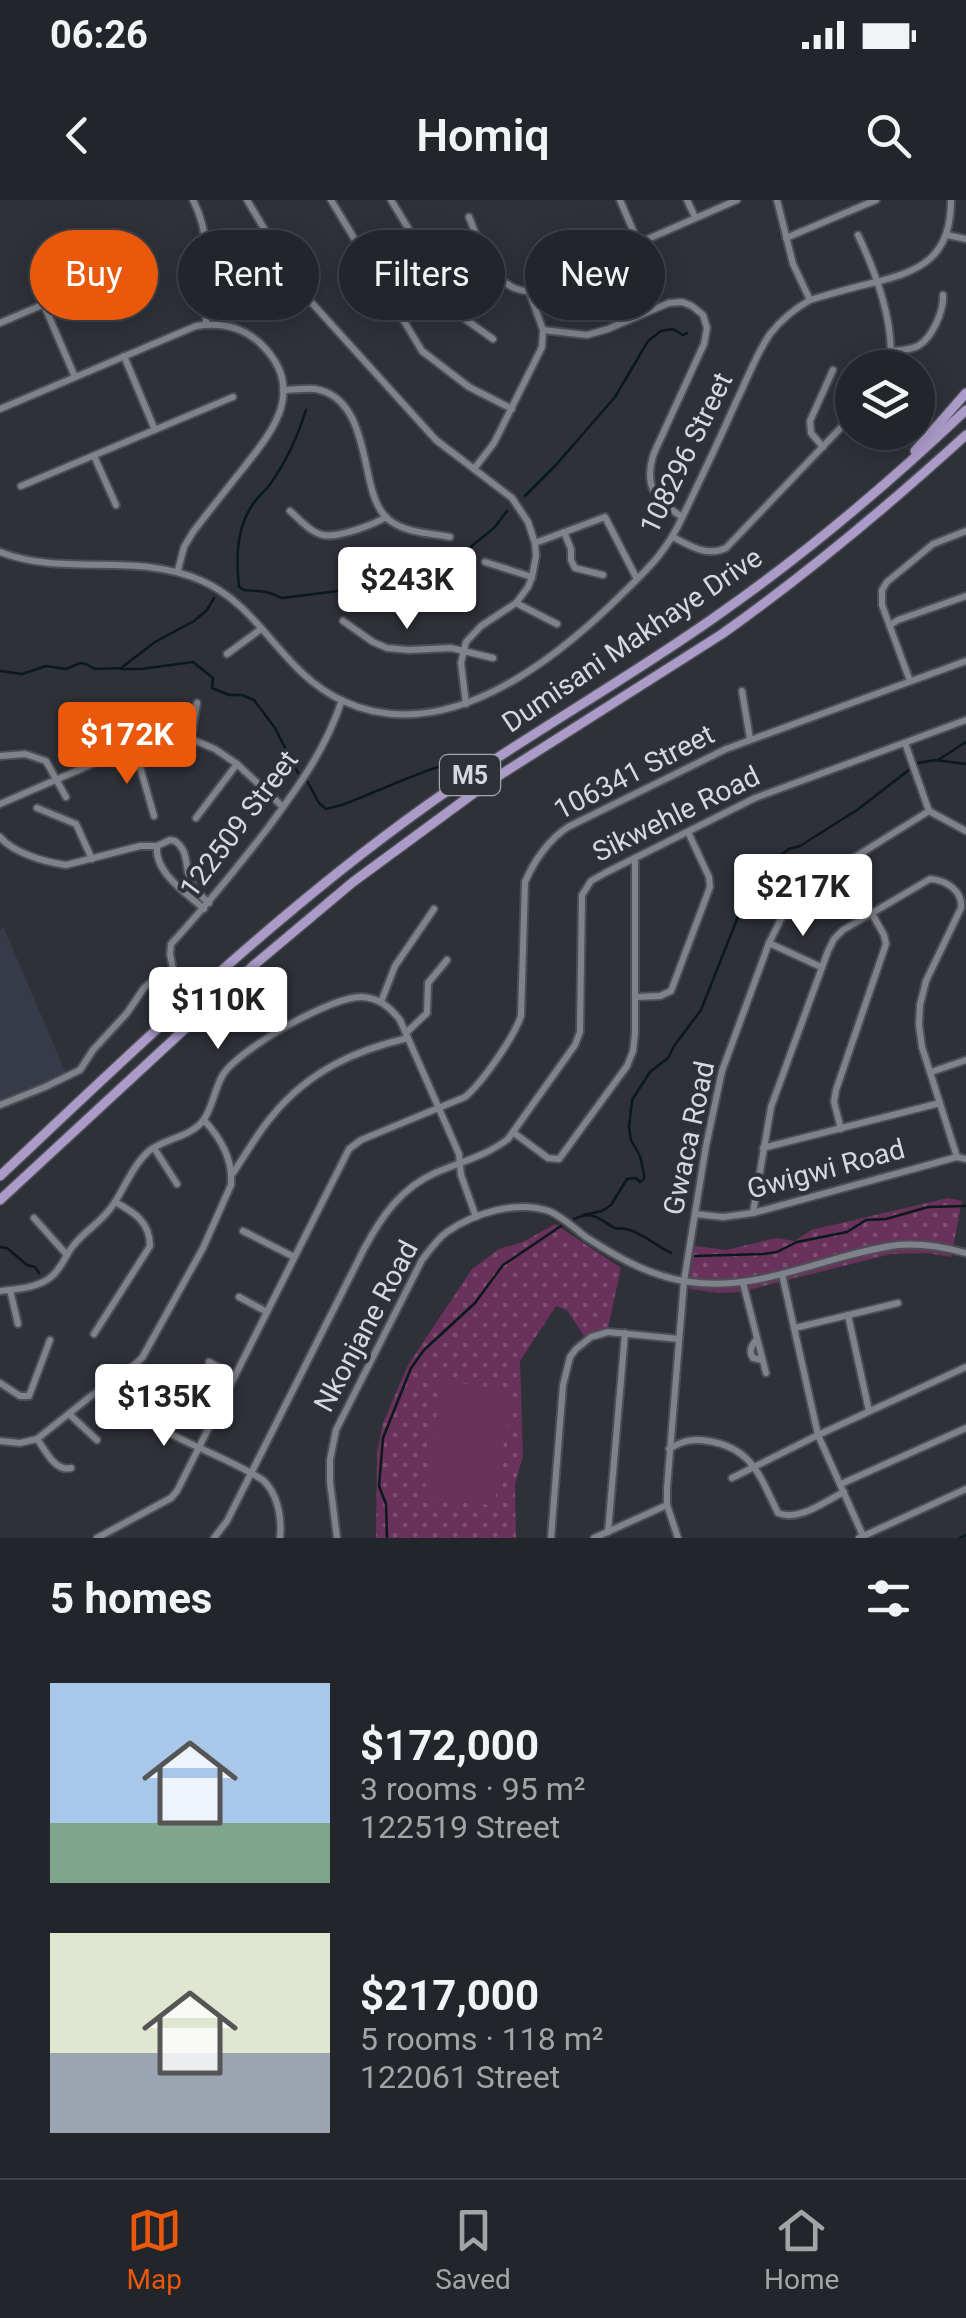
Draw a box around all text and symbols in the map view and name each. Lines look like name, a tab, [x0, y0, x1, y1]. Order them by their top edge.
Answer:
text: 06:26	[50, 13, 148, 57]
icon: back	[50, 108, 105, 163]
icon: search	[861, 108, 916, 163]
text: Homiq	[416, 109, 550, 162]
chip: Buy	[30, 230, 158, 320]
chip: Rent	[178, 230, 319, 320]
chip: Filters	[339, 230, 505, 320]
chip: New	[525, 230, 665, 320]
map controls	[835, 350, 935, 450]
button: layers	[835, 350, 935, 450]
street label: 108296 Street	[633, 367, 739, 539]
street label: Dumisani Makhaye Drive	[496, 541, 768, 739]
pin: $243K	[337, 547, 477, 632]
text: $243K	[360, 560, 454, 598]
pin: $172K	[57, 702, 197, 787]
text: $172K	[80, 715, 174, 753]
street label: 106341 Street	[548, 718, 720, 826]
street label: 122509 Street	[173, 744, 305, 904]
road number: M5	[440, 755, 500, 795]
street label: Sikwehle Road	[587, 759, 765, 869]
pin: $217K	[733, 854, 873, 939]
text: $217K	[756, 867, 850, 905]
pin: $110K	[148, 967, 288, 1052]
text: $110K	[171, 980, 265, 1018]
street label: Gwaca Road	[657, 1058, 721, 1218]
street label: Gwigwi Road	[744, 1132, 908, 1206]
street label: Nkonjane Road	[307, 1235, 425, 1417]
pin: $135K	[94, 1364, 234, 1449]
text: $135K	[117, 1377, 211, 1415]
icon: filters	[861, 1571, 916, 1626]
text: 5 homes	[50, 1574, 212, 1623]
text: $172,000	[360, 1721, 539, 1770]
icon: home	[130, 1723, 250, 1843]
text: 3 rooms · 95 m²	[360, 1770, 585, 1808]
text: 122519 Street	[360, 1808, 560, 1846]
text: $217,000	[360, 1971, 539, 2020]
icon: home	[130, 1973, 250, 2093]
text: 5 rooms · 118 m²	[360, 2020, 603, 2058]
text: 122061 Street	[360, 2058, 560, 2096]
tab: Map	[127, 2203, 182, 2296]
tab: Saved	[435, 2203, 511, 2296]
tab: Home	[764, 2203, 839, 2296]

